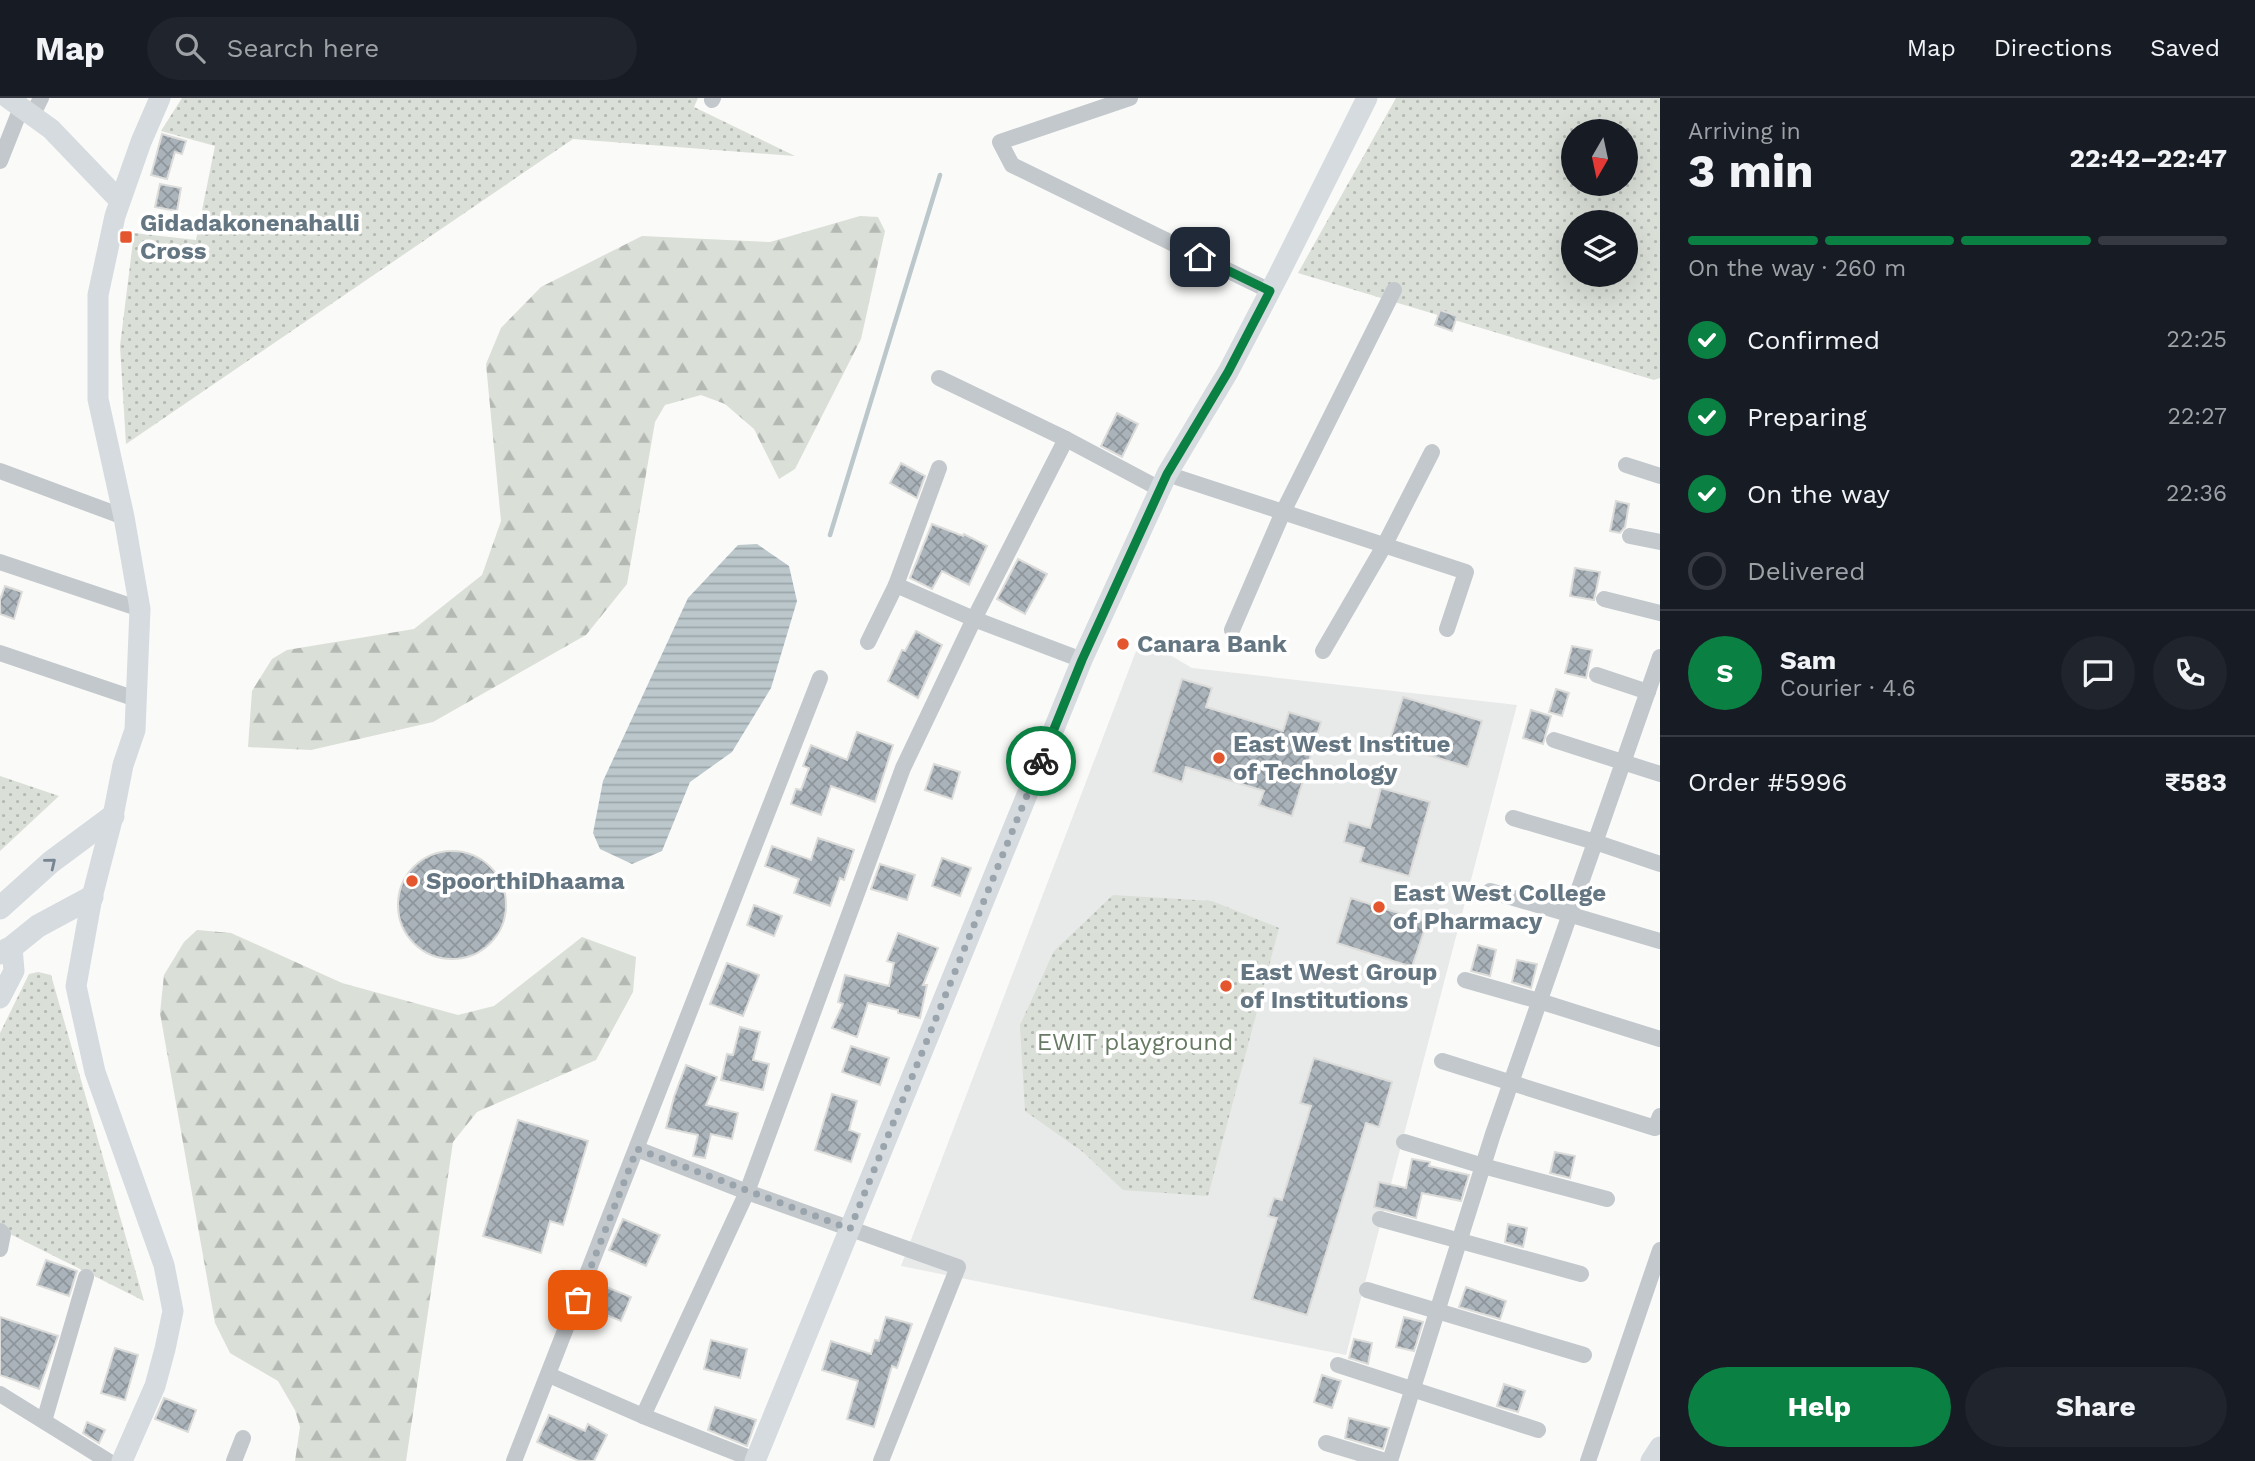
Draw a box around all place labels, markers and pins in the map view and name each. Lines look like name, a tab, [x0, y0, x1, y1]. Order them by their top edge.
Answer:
place label: Gidadakonenahalli Cross	[140, 209, 360, 265]
pin	[1170, 227, 1230, 287]
marker: Gidadakonenahalli Cross	[118, 229, 134, 245]
place label: Canara Bank	[1137, 630, 1287, 658]
marker: Canara Bank	[1115, 636, 1131, 652]
place label: East West Institue of Technology	[1233, 730, 1451, 786]
marker: East West Institue of Technology	[1211, 750, 1227, 766]
place label: SpoorthiDhaama	[426, 867, 625, 895]
marker: SpoorthiDhaama	[404, 873, 420, 889]
place label: East West College of Pharmacy	[1393, 879, 1606, 935]
marker: East West College of Pharmacy	[1371, 899, 1387, 915]
place label: East West Group of Institutions	[1240, 958, 1437, 1014]
marker: East West Group of Institutions	[1218, 978, 1234, 994]
pin	[548, 1270, 608, 1330]

